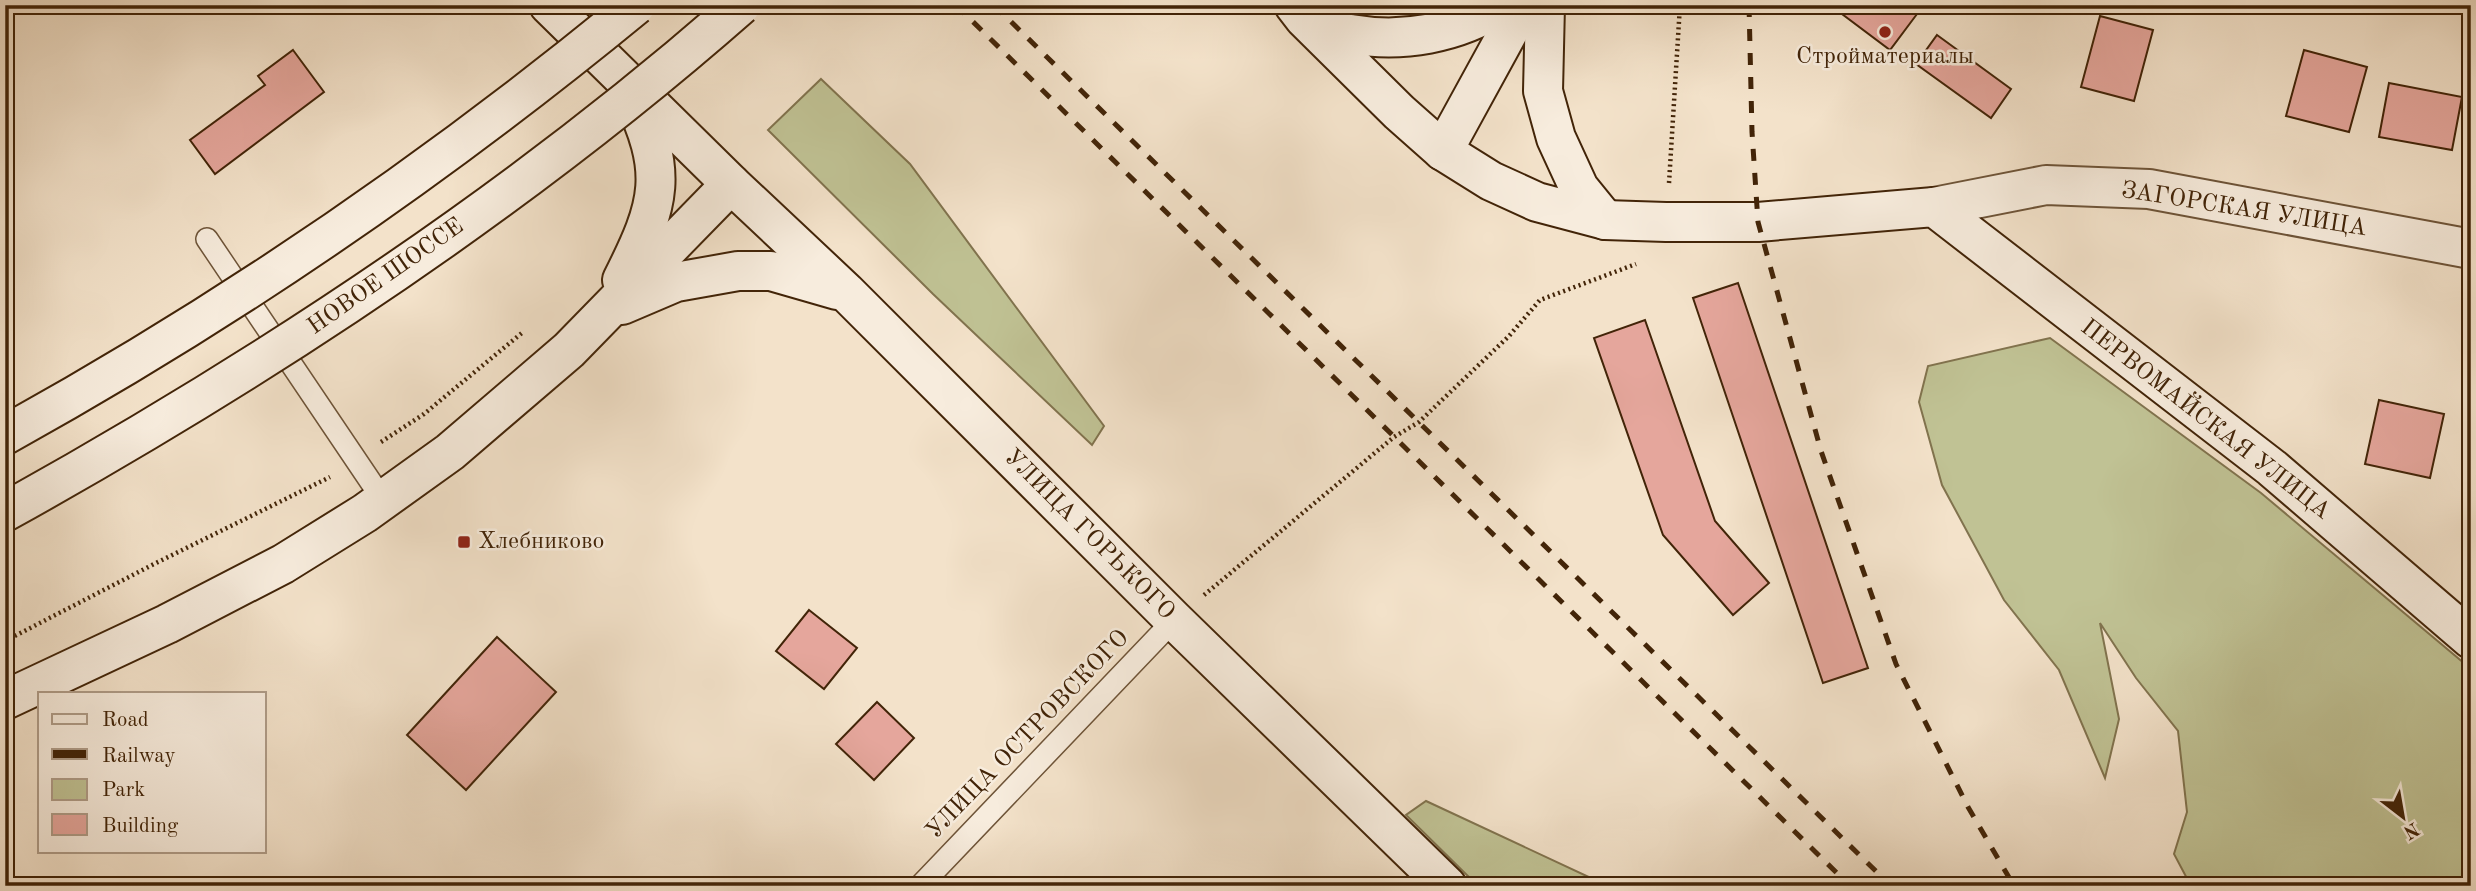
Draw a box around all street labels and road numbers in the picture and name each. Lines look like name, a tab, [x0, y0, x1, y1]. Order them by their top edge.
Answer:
street label: ЗАГОРСКАЯ УЛИЦА	[2120, 179, 2368, 241]
street label: НОВОЕ ШОССЕ	[304, 214, 468, 340]
street label: ПЕРВОМАЙСКАЯ УЛИЦА	[2076, 311, 2337, 525]
street label: УЛИЦА ГОРЬКОГО	[999, 445, 1179, 625]
street label: УЛИЦА ОСТРОВСКОГО	[922, 626, 1134, 844]

